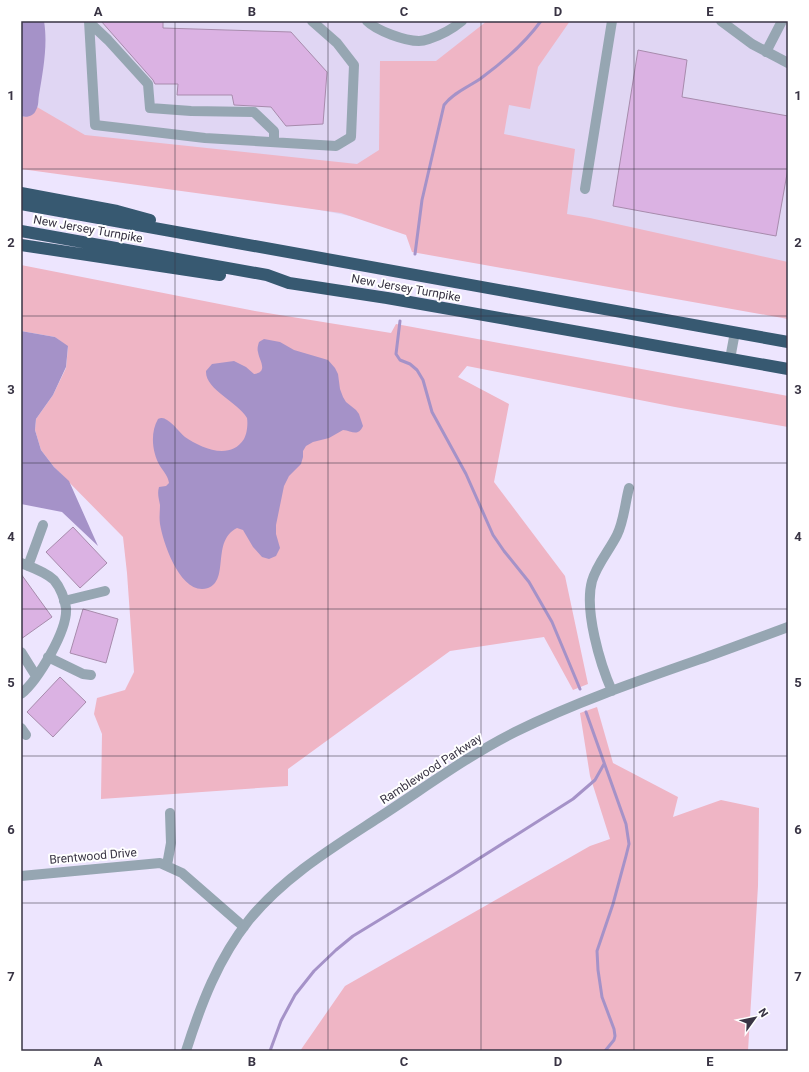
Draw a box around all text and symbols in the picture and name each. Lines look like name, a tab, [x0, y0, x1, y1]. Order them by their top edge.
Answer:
text: A	[94, 4, 103, 19]
text: B	[248, 4, 256, 19]
text: C	[400, 4, 409, 19]
text: D	[554, 4, 562, 19]
text: E	[706, 4, 714, 19]
text: 1	[7, 88, 15, 103]
text: 1	[794, 88, 802, 103]
street label: New Jersey Turnpike	[32, 212, 144, 246]
text: 2	[7, 235, 15, 250]
text: 2	[794, 235, 802, 250]
street label: New Jersey Turnpike	[350, 271, 462, 305]
text: 3	[7, 382, 15, 397]
text: 3	[794, 382, 802, 397]
text: 4	[7, 529, 15, 544]
text: 4	[794, 529, 802, 544]
text: 5	[7, 675, 15, 690]
text: 5	[794, 675, 802, 690]
street label: Ramblewood Parkway	[378, 731, 485, 807]
text: 6	[7, 822, 15, 837]
text: 6	[794, 822, 802, 837]
street label: Brentwood Drive	[49, 845, 137, 867]
text: 7	[7, 969, 15, 984]
text: 7	[794, 969, 802, 984]
north arrow	[735, 998, 775, 1038]
text: N	[755, 1006, 771, 1020]
text: A	[94, 1054, 103, 1069]
text: B	[248, 1054, 256, 1069]
text: C	[400, 1054, 409, 1069]
text: D	[554, 1054, 562, 1069]
text: E	[706, 1054, 714, 1069]

